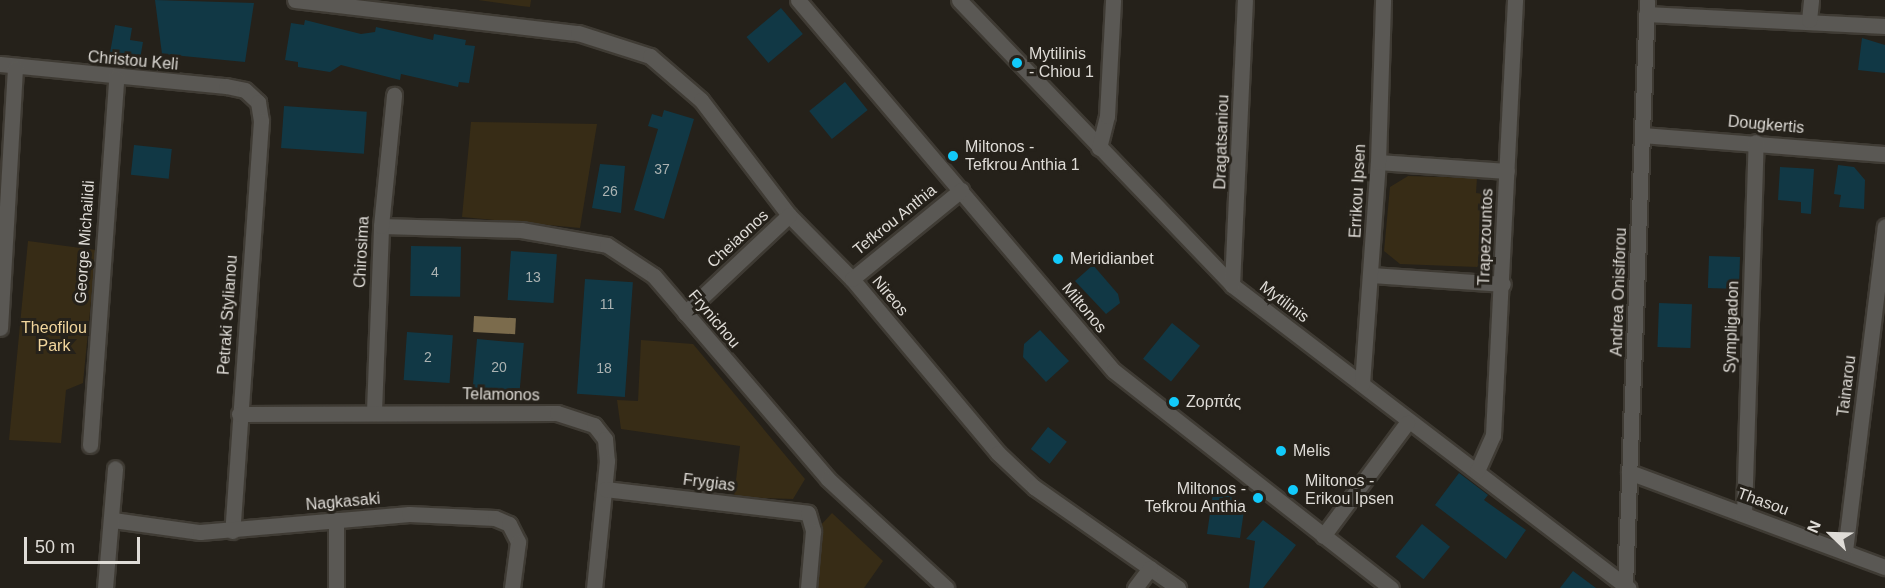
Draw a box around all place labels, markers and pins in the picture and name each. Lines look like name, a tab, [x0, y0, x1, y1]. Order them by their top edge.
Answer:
place label: Mytilinis - Chiou 1	[1029, 44, 1094, 82]
marker: Mytilinis - Chiou 1	[1010, 56, 1024, 70]
place label: Miltonos - Tefkrou Anthia 1	[965, 137, 1081, 175]
marker: Miltonos - Tefkrou Anthia 1	[946, 149, 960, 163]
place label: Meridianbet	[1070, 249, 1154, 269]
marker: Meridianbet	[1051, 252, 1065, 266]
place label: Ζορπάς	[1186, 392, 1241, 412]
marker: Ζορπάς	[1167, 395, 1181, 409]
place label: Melis	[1293, 441, 1330, 461]
marker: Melis	[1274, 444, 1288, 458]
place label: Miltonos - Erikou Ipsen	[1305, 471, 1394, 509]
place label: Miltonos - Tefkrou Anthia	[1144, 479, 1246, 517]
marker: Miltonos - Erikou Ipsen	[1286, 483, 1300, 497]
marker: Miltonos - Tefkrou Anthia	[1251, 491, 1265, 505]

